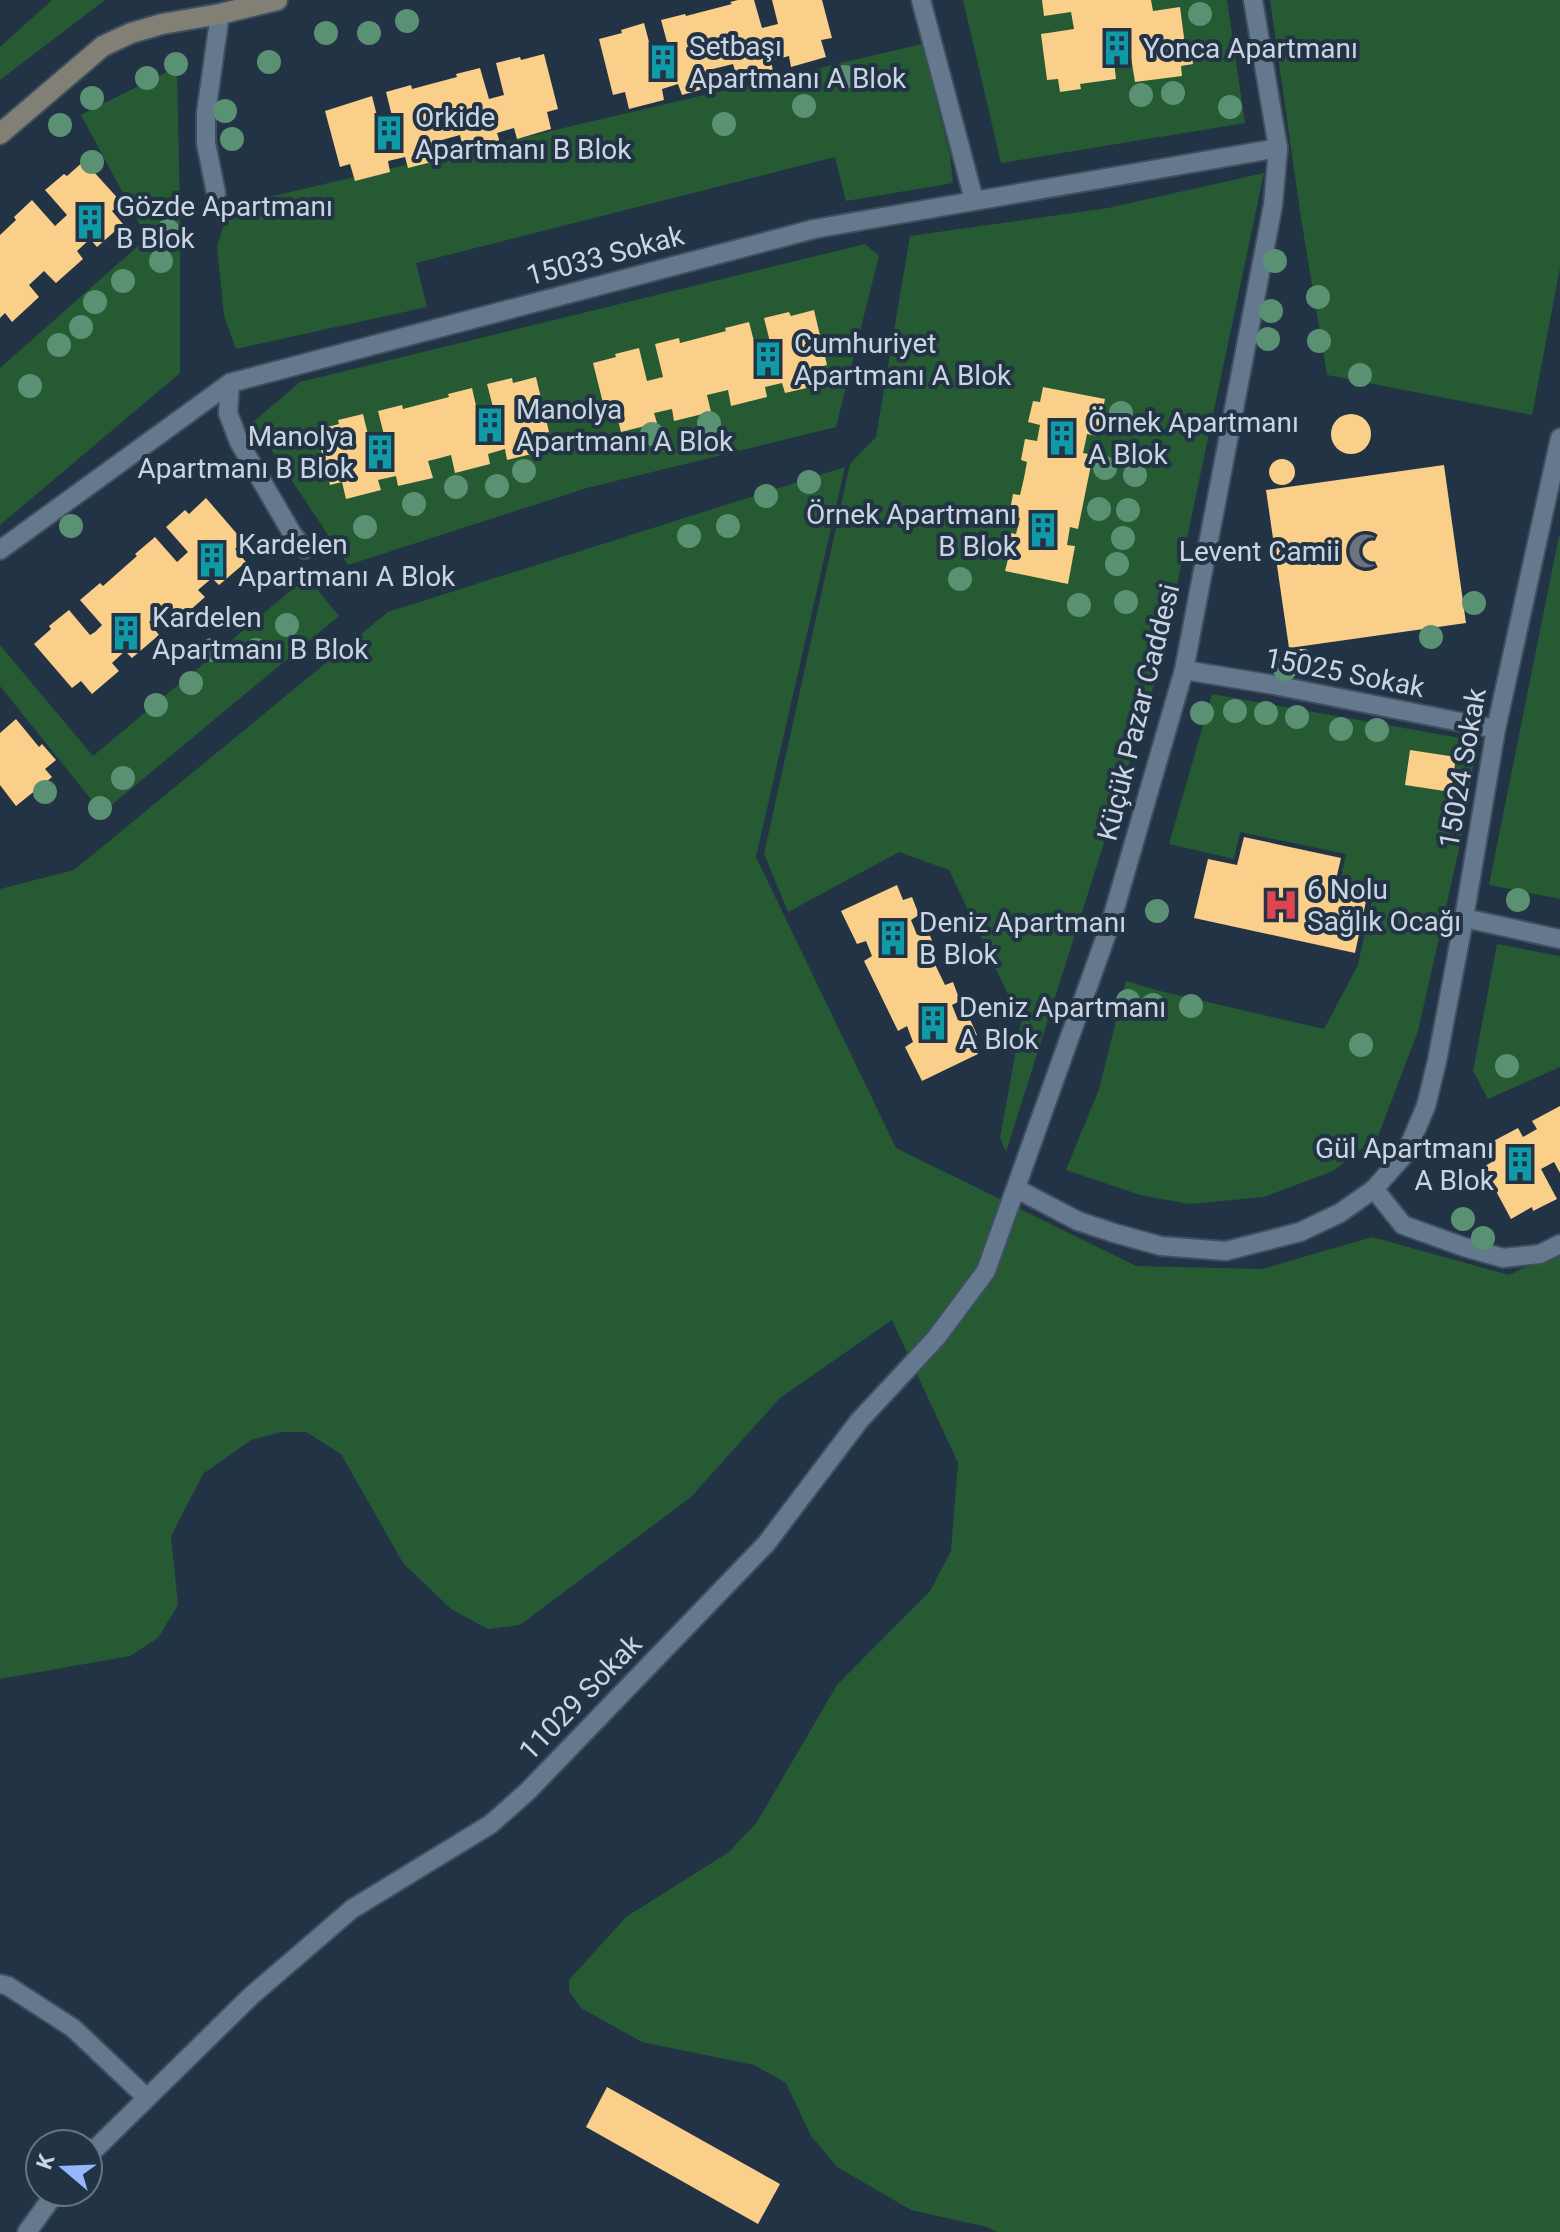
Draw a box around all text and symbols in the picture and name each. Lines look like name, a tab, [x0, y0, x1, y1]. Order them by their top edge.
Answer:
building icon: Yonca Apartmanı	[1098, 29, 1136, 67]
place label: Setbaşı Apartmanı A Blok	[689, 30, 907, 95]
place label: Yonca Apartmanı	[1143, 32, 1358, 65]
building icon: Setbaşı Apartmanı A Blok	[644, 43, 682, 81]
place label: Orkide Apartmanı B Blok	[415, 101, 632, 166]
building icon: Orkide Apartmanı B Blok	[370, 114, 408, 152]
place label: Gözde Apartmanı B Blok	[116, 190, 333, 255]
building icon: Gözde Apartmanı B Blok	[71, 203, 109, 241]
street label: 15033 Sokak	[523, 218, 688, 292]
place label: Cumhuriyet Apartmanı A Blok	[794, 327, 1012, 392]
building icon: Cumhuriyet Apartmanı A Blok	[749, 340, 787, 378]
place label: Manolya Apartmanı A Blok	[516, 393, 734, 458]
building icon: Manolya Apartmanı A Blok	[471, 406, 509, 444]
place label: Örnek Apartmanı A Blok	[1088, 406, 1299, 471]
building icon: Örnek Apartmanı A Blok	[1043, 419, 1081, 457]
place label: Manolya Apartmanı B Blok	[138, 420, 355, 485]
building icon: Manolya Apartmanı B Blok	[361, 433, 399, 471]
place label: Örnek Apartmanı B Blok	[806, 498, 1018, 563]
building icon: Örnek Apartmanı B Blok	[1024, 511, 1062, 549]
place label: Kardelen Apartmanı A Blok	[238, 528, 456, 593]
mosque icon: Levent Camii	[1347, 532, 1385, 570]
place label: Levent Camii	[1179, 535, 1340, 568]
building icon: Kardelen Apartmanı A Blok	[193, 541, 231, 579]
street label: Küçük Pazar Caddesi	[1091, 580, 1186, 844]
place label: Kardelen Apartmanı B Blok	[152, 601, 369, 666]
building icon: Kardelen Apartmanı B Blok	[107, 614, 145, 652]
street label: 15025 Sokak	[1262, 641, 1428, 704]
street label: 15024 Sokak	[1432, 685, 1493, 851]
place label: 6 Nolu Sağlık Ocağı	[1307, 873, 1461, 938]
hospital icon: 6 Nolu Sağlık Ocağı	[1262, 886, 1300, 924]
place label: Deniz Apartmanı B Blok	[919, 906, 1126, 971]
building icon: Deniz Apartmanı B Blok	[874, 919, 912, 957]
place label: Deniz Apartmanı A Blok	[959, 991, 1166, 1056]
building icon: Deniz Apartmanı A Blok	[914, 1004, 952, 1042]
place label: Gül Apartmanı A Blok	[1315, 1132, 1495, 1197]
building icon: Gül Apartmanı A Blok	[1501, 1145, 1539, 1183]
street label: 11029 Sokak	[512, 1627, 649, 1767]
north arrow	[24, 2128, 104, 2208]
text: K	[31, 2150, 60, 2172]

